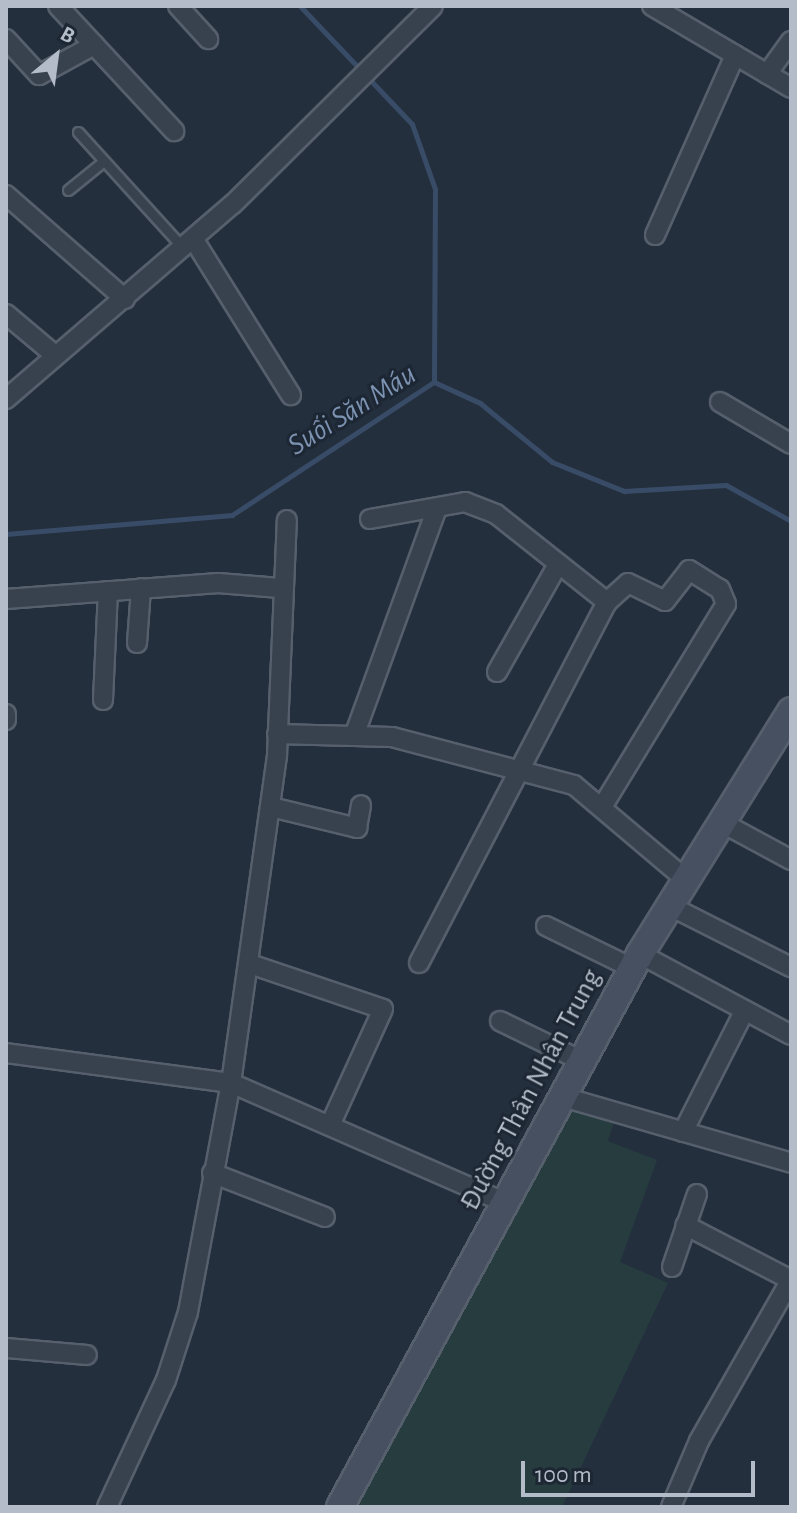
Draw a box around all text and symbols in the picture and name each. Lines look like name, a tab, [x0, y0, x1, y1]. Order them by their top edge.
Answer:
north arrow	[16, 16, 96, 96]
text: B	[57, 22, 79, 48]
water label: Suối Săn Máu	[281, 356, 423, 464]
street label: Đường Thân Nhân Trung	[453, 964, 609, 1216]
scale bar	[525, 1445, 759, 1495]
text: 100 m	[535, 1463, 592, 1487]

